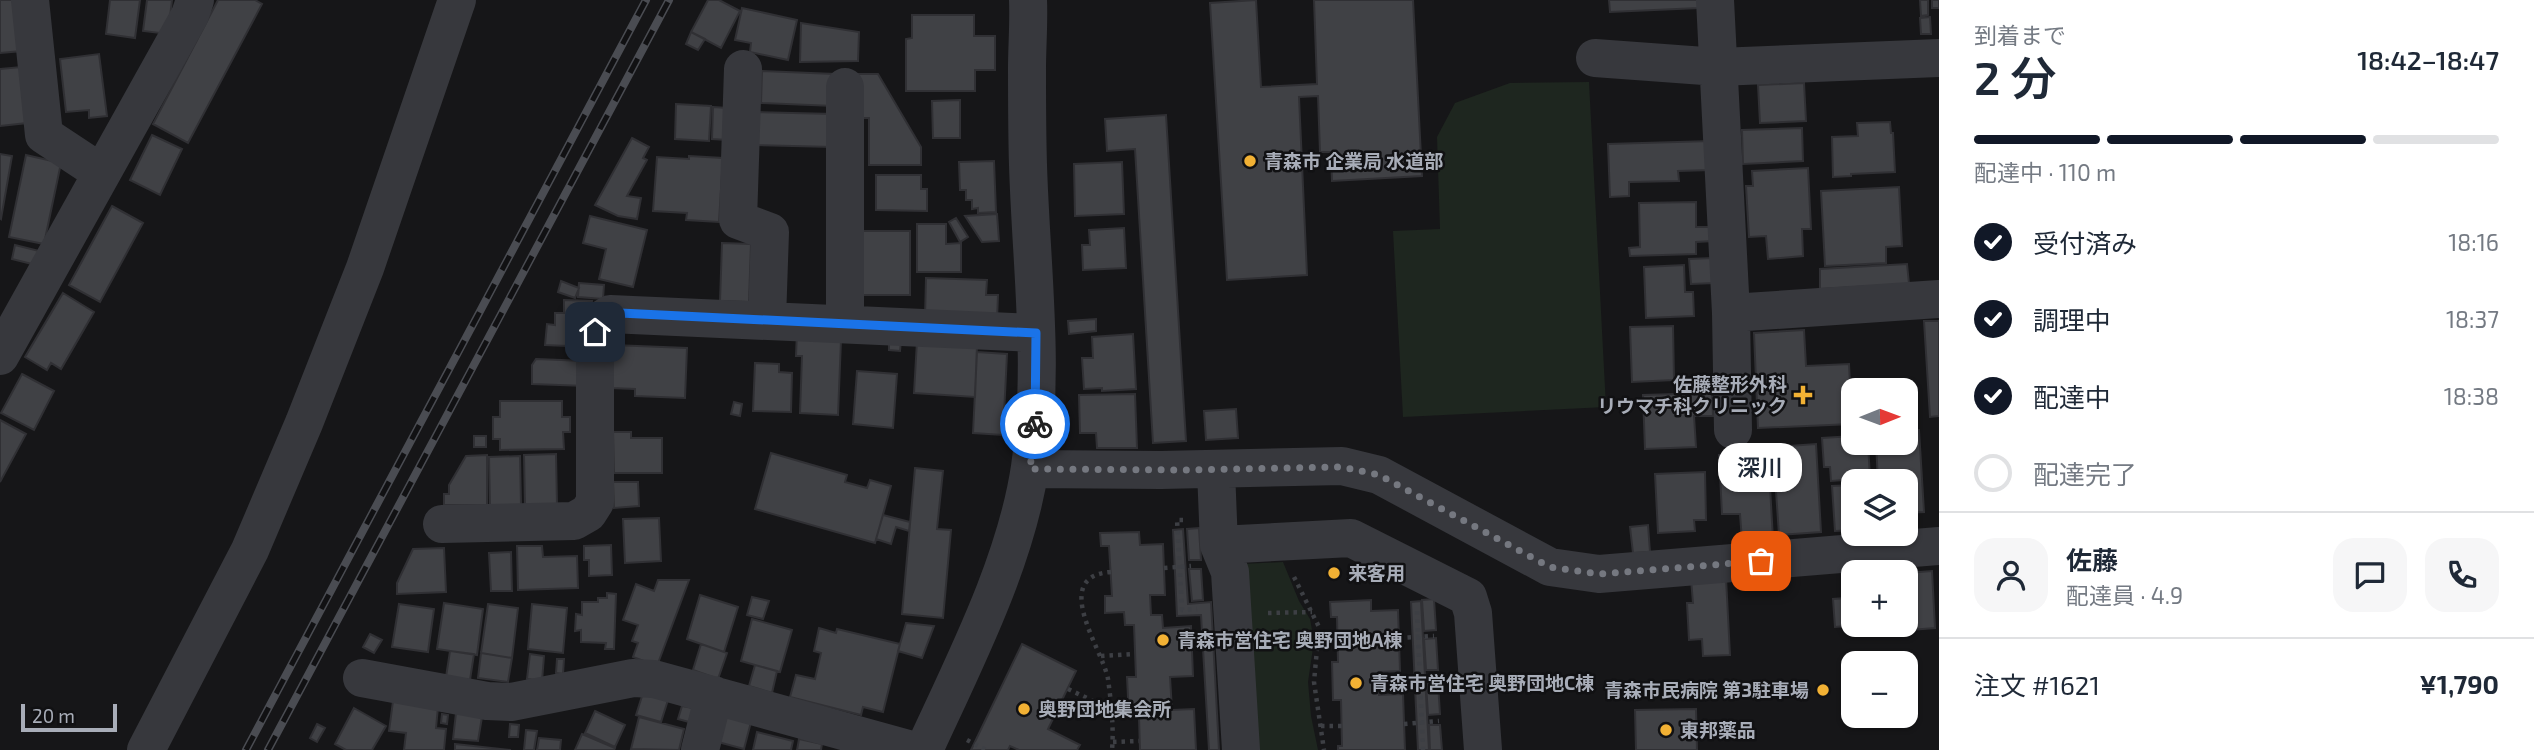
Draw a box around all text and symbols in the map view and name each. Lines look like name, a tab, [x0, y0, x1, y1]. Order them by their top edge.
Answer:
text: 到着まで	[1974, 21, 2066, 49]
text: 18:42–18:47	[2357, 44, 2499, 75]
text: 2 分	[1974, 49, 2056, 104]
place label: 青森市 企業局 水道部	[1264, 149, 1443, 172]
marker: 青森市 企業局 水道部	[1242, 153, 1258, 169]
text: 配達中 · 110 m	[1974, 158, 2116, 186]
icon: check	[1974, 223, 2012, 261]
text: 受付済み	[2033, 227, 2137, 258]
text: 18:16	[2448, 228, 2499, 256]
icon: check	[1974, 300, 2012, 338]
pin	[565, 302, 625, 362]
text: 調理中	[2033, 304, 2111, 335]
text: 18:37	[2446, 305, 2499, 333]
icon: home	[576, 313, 614, 351]
place label: 佐藤整形外科 リウマチ科クリニック	[1597, 372, 1787, 417]
icon: check	[1974, 377, 2012, 415]
north arrow	[1841, 378, 1918, 455]
map controls	[1841, 378, 1918, 728]
text: 配達中	[2033, 381, 2111, 412]
text: 18:38	[2444, 382, 2499, 410]
marker: 佐藤整形外科 リウマチ科クリニック	[1793, 385, 1813, 405]
courier	[1000, 389, 1070, 459]
icon: bike	[1016, 405, 1054, 443]
callout: 深川	[1719, 442, 1803, 491]
text: 深川	[1737, 453, 1783, 481]
text: 配達完了	[2033, 458, 2137, 489]
button: layers	[1841, 469, 1918, 546]
pin	[1731, 531, 1791, 591]
button: person	[1974, 538, 2048, 612]
button: chat	[2333, 538, 2407, 612]
button: phone	[2425, 538, 2499, 612]
icon: bag	[1742, 542, 1780, 580]
text: 佐藤	[2066, 544, 2118, 575]
button: +	[1841, 560, 1918, 637]
place label: 来客用	[1348, 561, 1405, 584]
marker: 来客用	[1326, 565, 1342, 581]
text: 配達員 · 4.9	[2066, 581, 2183, 609]
place label: 青森市営住宅 奥野団地A棟	[1177, 628, 1403, 651]
marker: 青森市営住宅 奥野団地A棟	[1155, 632, 1171, 648]
button: −	[1841, 651, 1918, 728]
text: ¥1,790	[2420, 668, 2499, 699]
text: 注文 #1621	[1974, 669, 2100, 700]
place label: 青森市営住宅 奥野団地C棟	[1370, 671, 1594, 694]
marker: 青森市営住宅 奥野団地C棟	[1348, 675, 1364, 691]
place label: 青森市民病院 第3駐車場	[1604, 678, 1809, 701]
marker: 青森市民病院 第3駐車場	[1815, 682, 1831, 698]
place label: 奥野団地集会所	[1038, 697, 1171, 720]
scale bar	[21, 701, 117, 733]
marker: 奥野団地集会所	[1016, 701, 1032, 717]
text: 20 m	[32, 704, 75, 727]
place label: 東邦薬品	[1680, 718, 1756, 741]
marker: 東邦薬品	[1658, 722, 1674, 738]

